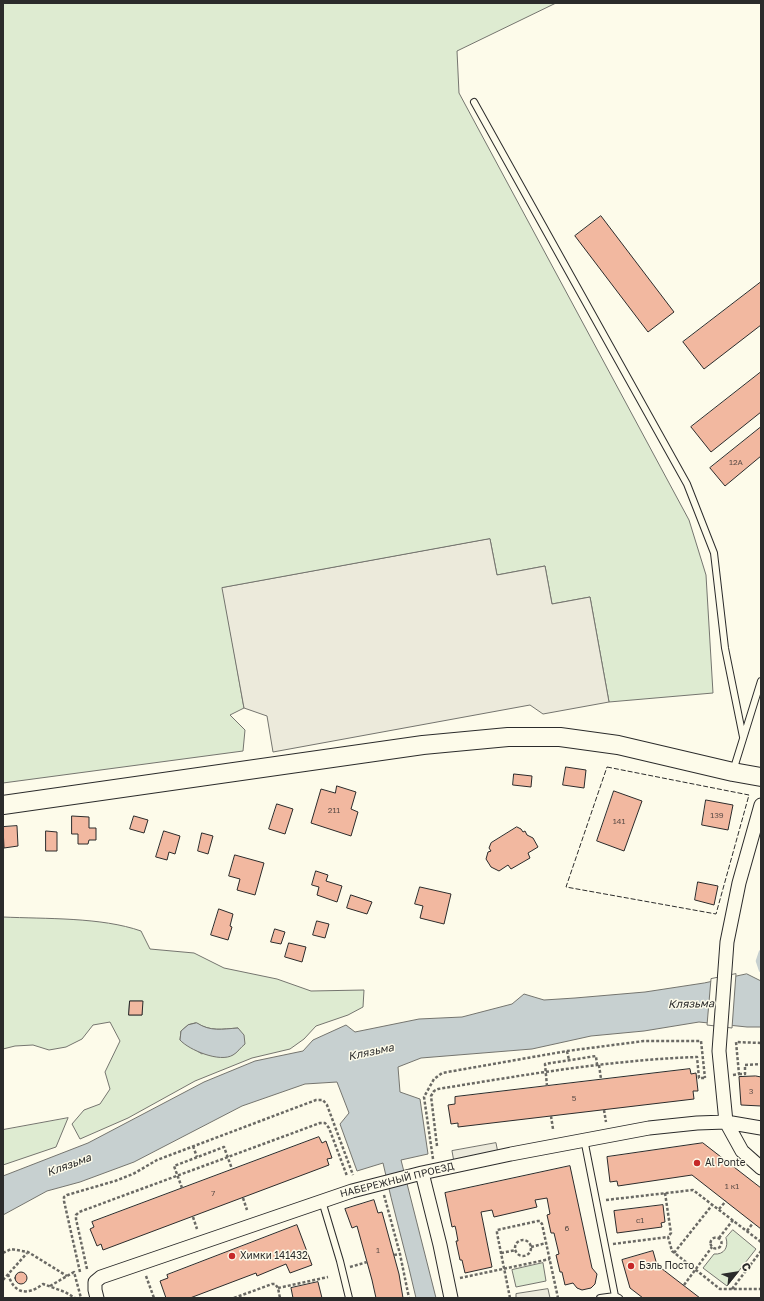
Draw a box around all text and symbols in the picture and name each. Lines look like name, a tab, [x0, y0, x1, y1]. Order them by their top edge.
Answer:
house number: 12А	[729, 457, 743, 467]
house number: 211	[328, 805, 340, 815]
house number: 139	[710, 810, 724, 820]
house number: 141	[613, 816, 625, 826]
water label: Клязьма	[668, 997, 714, 1011]
water label: Клязьма	[347, 1041, 395, 1063]
house number: 3	[749, 1086, 753, 1096]
house number: 5	[572, 1093, 576, 1103]
water label: Клязьма	[45, 1151, 93, 1179]
place label: Al Ponte	[705, 1157, 745, 1169]
marker: Al Ponte	[692, 1158, 702, 1168]
street label: НАБЕРЕЖНЫЙ ПРОЕЗД	[339, 1160, 455, 1200]
house number: 1 к1	[725, 1181, 739, 1191]
house number: 7	[211, 1188, 215, 1198]
house number: с1	[636, 1215, 644, 1225]
house number: 6	[565, 1223, 569, 1233]
house number: 1	[376, 1245, 380, 1255]
place label: Химки 141432	[240, 1250, 308, 1262]
marker: Химки 141432	[227, 1251, 237, 1261]
north arrow	[716, 1253, 756, 1293]
place label: Бэль Посто	[639, 1260, 694, 1272]
text: С	[739, 1260, 754, 1273]
marker: Бэль Посто	[626, 1261, 636, 1271]

